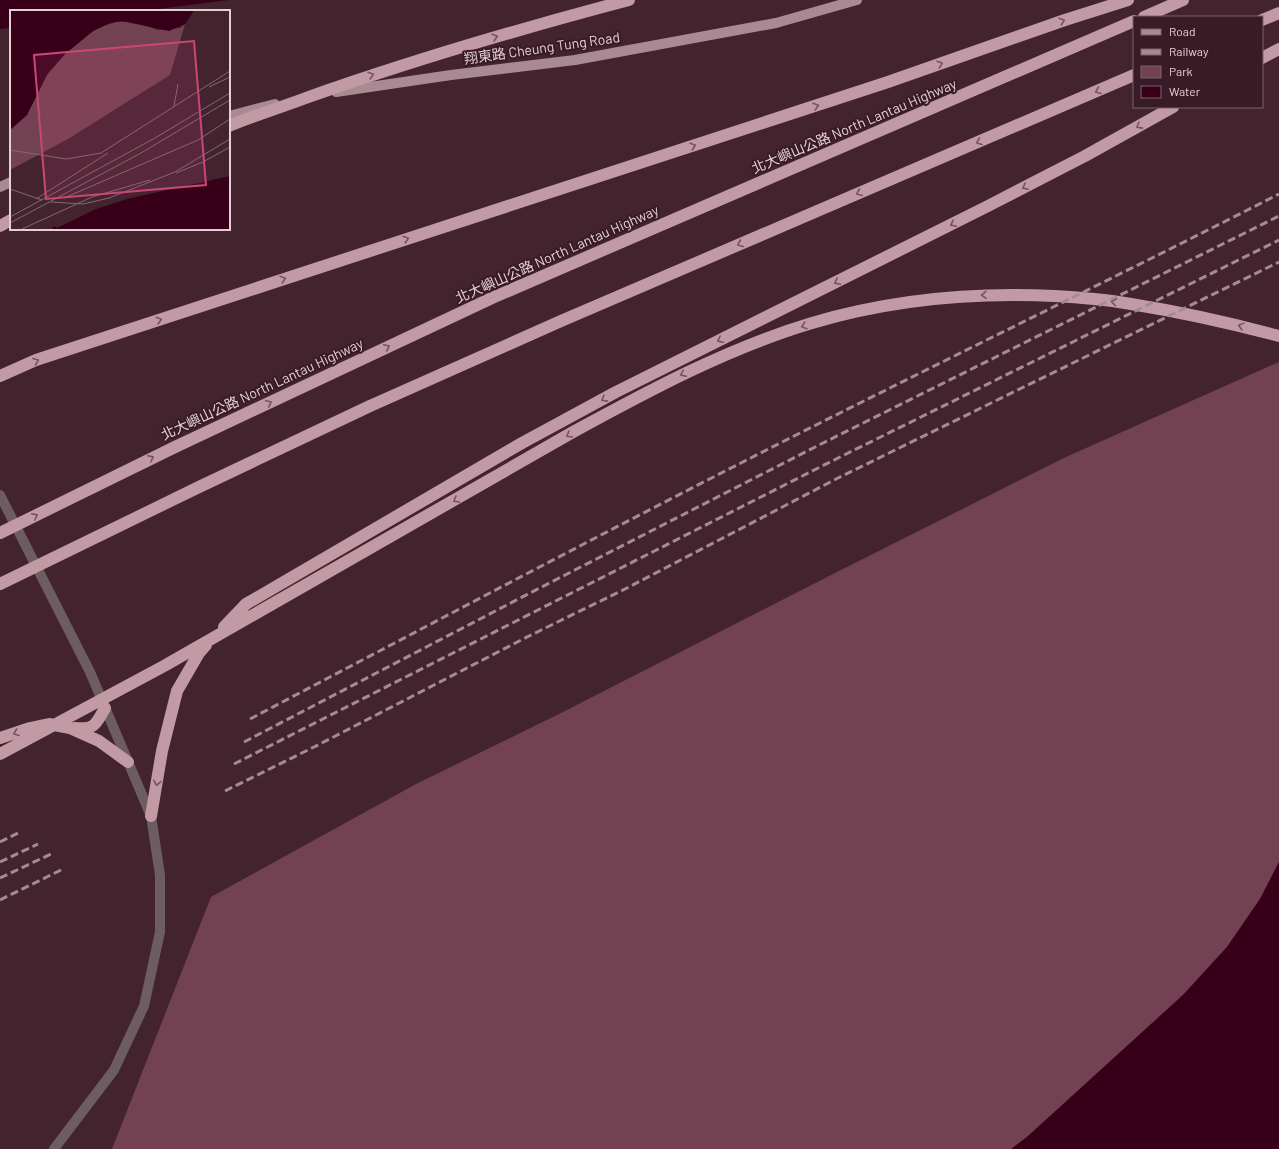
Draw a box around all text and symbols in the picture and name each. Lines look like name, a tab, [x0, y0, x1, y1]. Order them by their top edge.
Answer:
inset map	[10, 10, 230, 230]
legend	[1133, 16, 1263, 108]
one-way arrow	[1059, 17, 1066, 26]
text: Road	[1169, 24, 1196, 38]
street label: 翔東路 Cheung Tung Road	[463, 28, 621, 67]
one-way arrow	[492, 33, 499, 42]
text: Railway	[1169, 44, 1209, 58]
one-way arrow	[936, 60, 943, 69]
text: Park	[1169, 64, 1193, 78]
one-way arrow	[368, 71, 375, 80]
street label: 北大嶼山公路 North Lantau Highway	[749, 74, 959, 177]
text: Water	[1169, 84, 1201, 98]
one-way arrow	[1095, 86, 1102, 94]
one-way arrow	[813, 102, 820, 111]
one-way arrow	[1136, 121, 1143, 128]
one-way arrow	[975, 137, 983, 145]
one-way arrow	[689, 142, 696, 151]
one-way arrow	[1021, 182, 1029, 190]
one-way arrow	[856, 188, 864, 196]
street label: 北大嶼山公路 North Lantau Highway	[452, 201, 662, 306]
one-way arrow	[950, 219, 957, 226]
one-way arrow	[403, 235, 410, 244]
one-way arrow	[736, 239, 744, 247]
one-way arrow	[279, 275, 286, 284]
one-way arrow	[833, 277, 841, 285]
one-way arrow	[981, 291, 987, 299]
one-way arrow	[1111, 298, 1117, 307]
one-way arrow	[155, 316, 162, 325]
one-way arrow	[801, 321, 808, 330]
one-way arrow	[1238, 322, 1245, 331]
street label: 北大嶼山公路 North Lantau Highway	[158, 334, 366, 443]
one-way arrow	[717, 335, 725, 343]
one-way arrow	[382, 344, 390, 352]
one-way arrow	[32, 357, 39, 365]
one-way arrow	[680, 369, 688, 377]
one-way arrow	[601, 394, 609, 401]
one-way arrow	[265, 400, 272, 408]
one-way arrow	[565, 431, 573, 438]
one-way arrow	[147, 455, 155, 463]
one-way arrow	[453, 495, 460, 502]
one-way arrow	[31, 513, 38, 521]
one-way arrow	[13, 728, 20, 736]
one-way arrow	[153, 780, 162, 786]

